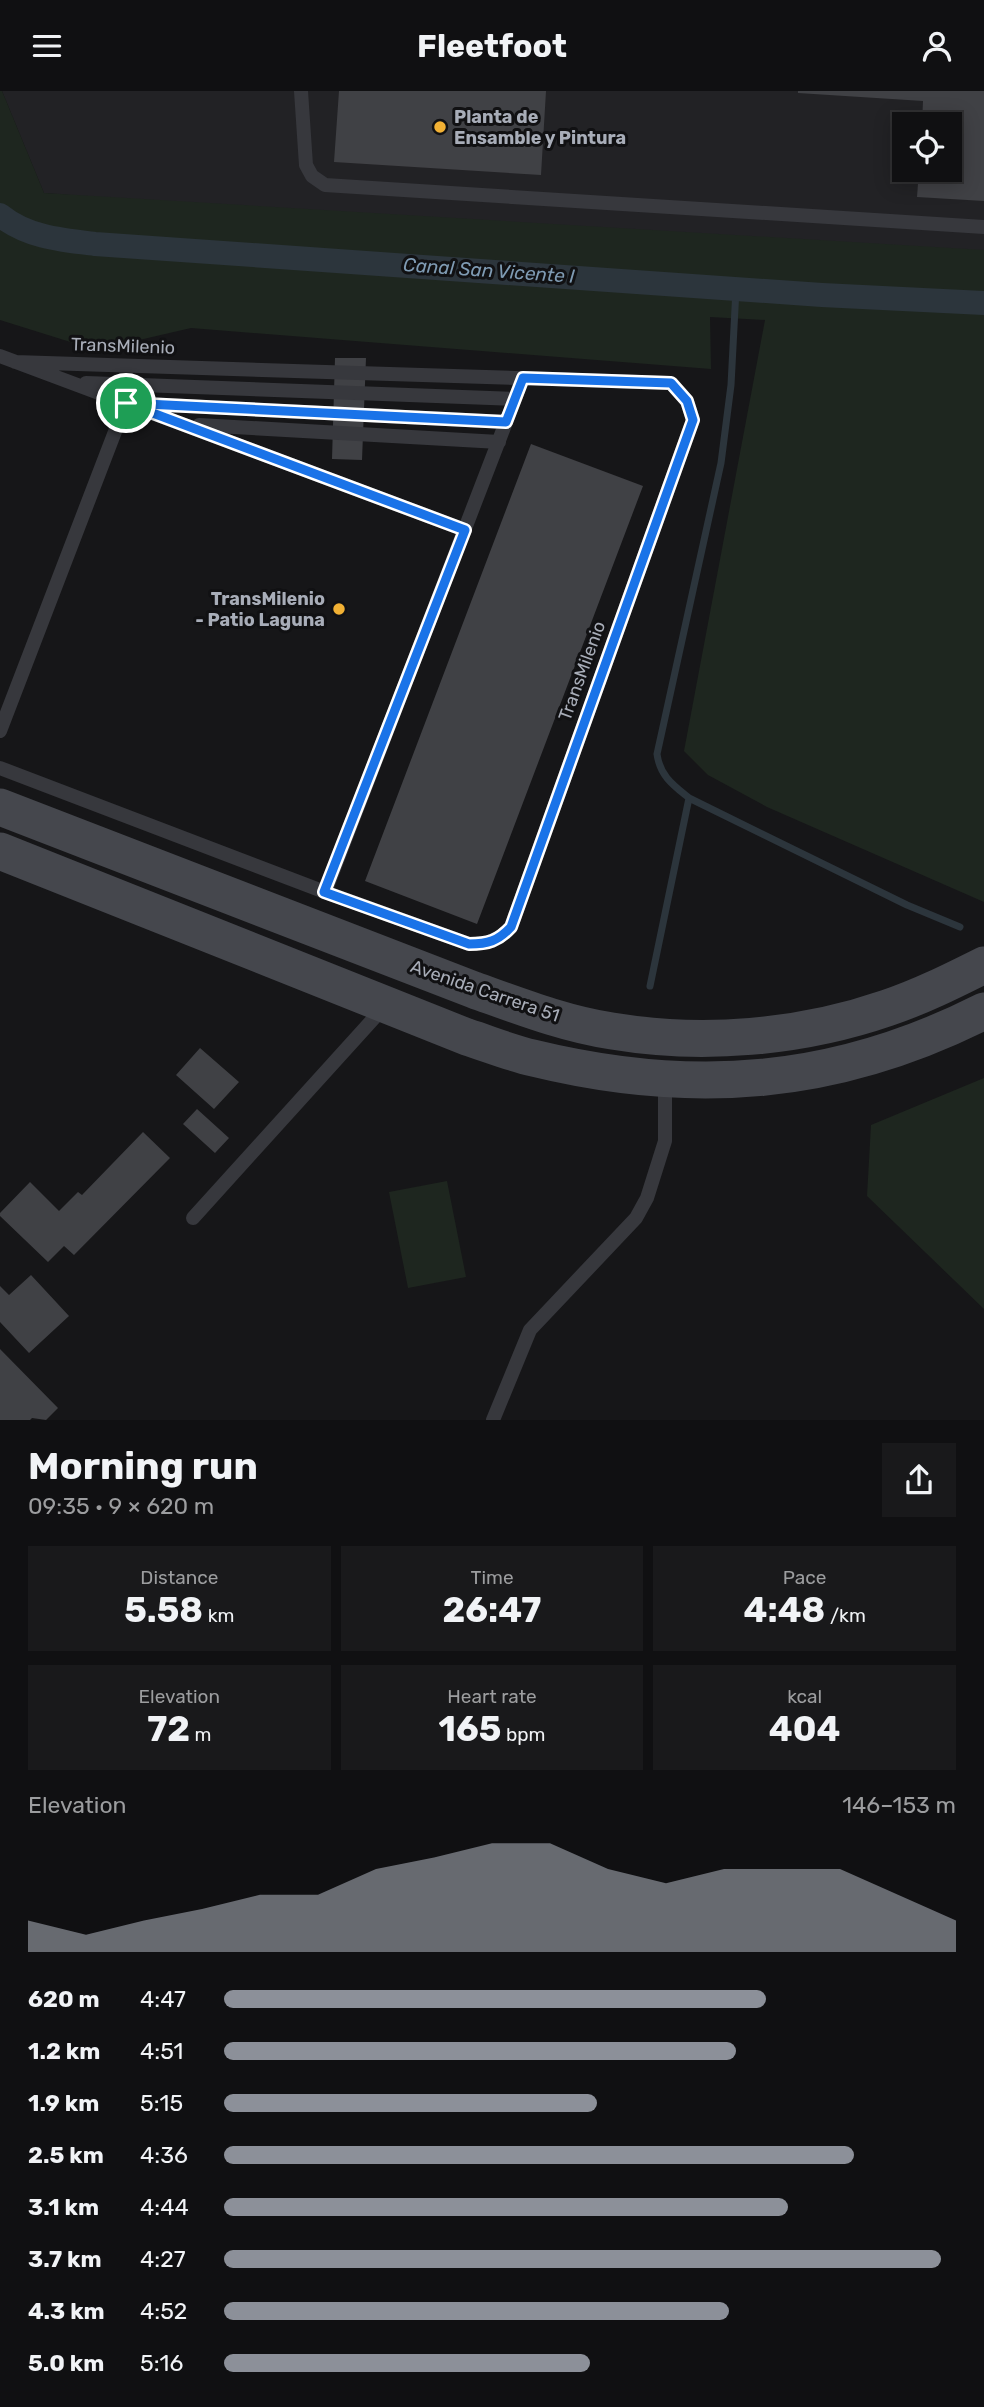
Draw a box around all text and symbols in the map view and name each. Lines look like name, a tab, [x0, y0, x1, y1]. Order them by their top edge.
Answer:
icon: menu	[28, 27, 66, 65]
text: Fleetfoot	[417, 27, 567, 65]
icon: person	[918, 27, 956, 65]
place label: Planta de Ensamble y Pintura	[454, 106, 626, 149]
map controls	[892, 112, 962, 182]
button: locate	[892, 112, 962, 182]
marker: Planta de Ensamble y Pintura	[432, 119, 448, 135]
water label: Canal San Vicente I	[403, 253, 576, 288]
street label: TransMilenio	[70, 333, 176, 359]
pin	[96, 373, 156, 433]
icon: arrive	[107, 384, 145, 422]
place label: TransMilenio - Patio Laguna	[195, 588, 325, 631]
marker: TransMilenio - Patio Laguna	[331, 601, 347, 617]
street label: TransMilenio	[554, 618, 610, 724]
street label: Avenida Carrera 51	[408, 955, 562, 1027]
text: Morning run	[28, 1443, 258, 1489]
button: share	[882, 1443, 956, 1517]
text: 09:35 · 9 × 620 m	[28, 1492, 214, 1520]
text: Distance	[140, 1566, 218, 1589]
text: Time	[470, 1566, 514, 1589]
text: Pace	[783, 1566, 826, 1589]
text: 5.58	[124, 1589, 203, 1631]
text: 26:47	[443, 1589, 541, 1631]
text: 4:48	[744, 1589, 825, 1631]
text: km	[203, 1604, 234, 1627]
text: /km	[825, 1604, 866, 1627]
text: Elevation	[139, 1685, 220, 1708]
text: Heart rate	[447, 1685, 537, 1708]
text: kcal	[787, 1685, 822, 1708]
text: 72	[147, 1708, 190, 1750]
text: 165	[439, 1708, 501, 1750]
text: 404	[769, 1708, 840, 1750]
text: m	[190, 1723, 212, 1746]
text: bpm	[501, 1723, 545, 1746]
text: Elevation	[28, 1791, 127, 1819]
text: 146–153 m	[842, 1791, 956, 1819]
text: 620 m	[28, 1985, 100, 2013]
text: 4:47	[140, 1985, 186, 2013]
text: 1.2 km	[28, 2037, 100, 2065]
text: 4:51	[140, 2037, 183, 2065]
text: 1.9 km	[28, 2089, 99, 2117]
text: 5:15	[140, 2089, 183, 2117]
text: 2.5 km	[28, 2141, 104, 2169]
text: 4:36	[140, 2141, 188, 2169]
text: 3.1 km	[28, 2193, 99, 2221]
text: 4:44	[140, 2193, 189, 2221]
text: 3.7 km	[28, 2245, 102, 2273]
text: 4:27	[140, 2245, 185, 2273]
text: 4.3 km	[28, 2297, 105, 2325]
text: 4:52	[140, 2297, 187, 2325]
text: 5.0 km	[28, 2349, 104, 2377]
text: 5:16	[140, 2349, 183, 2377]

